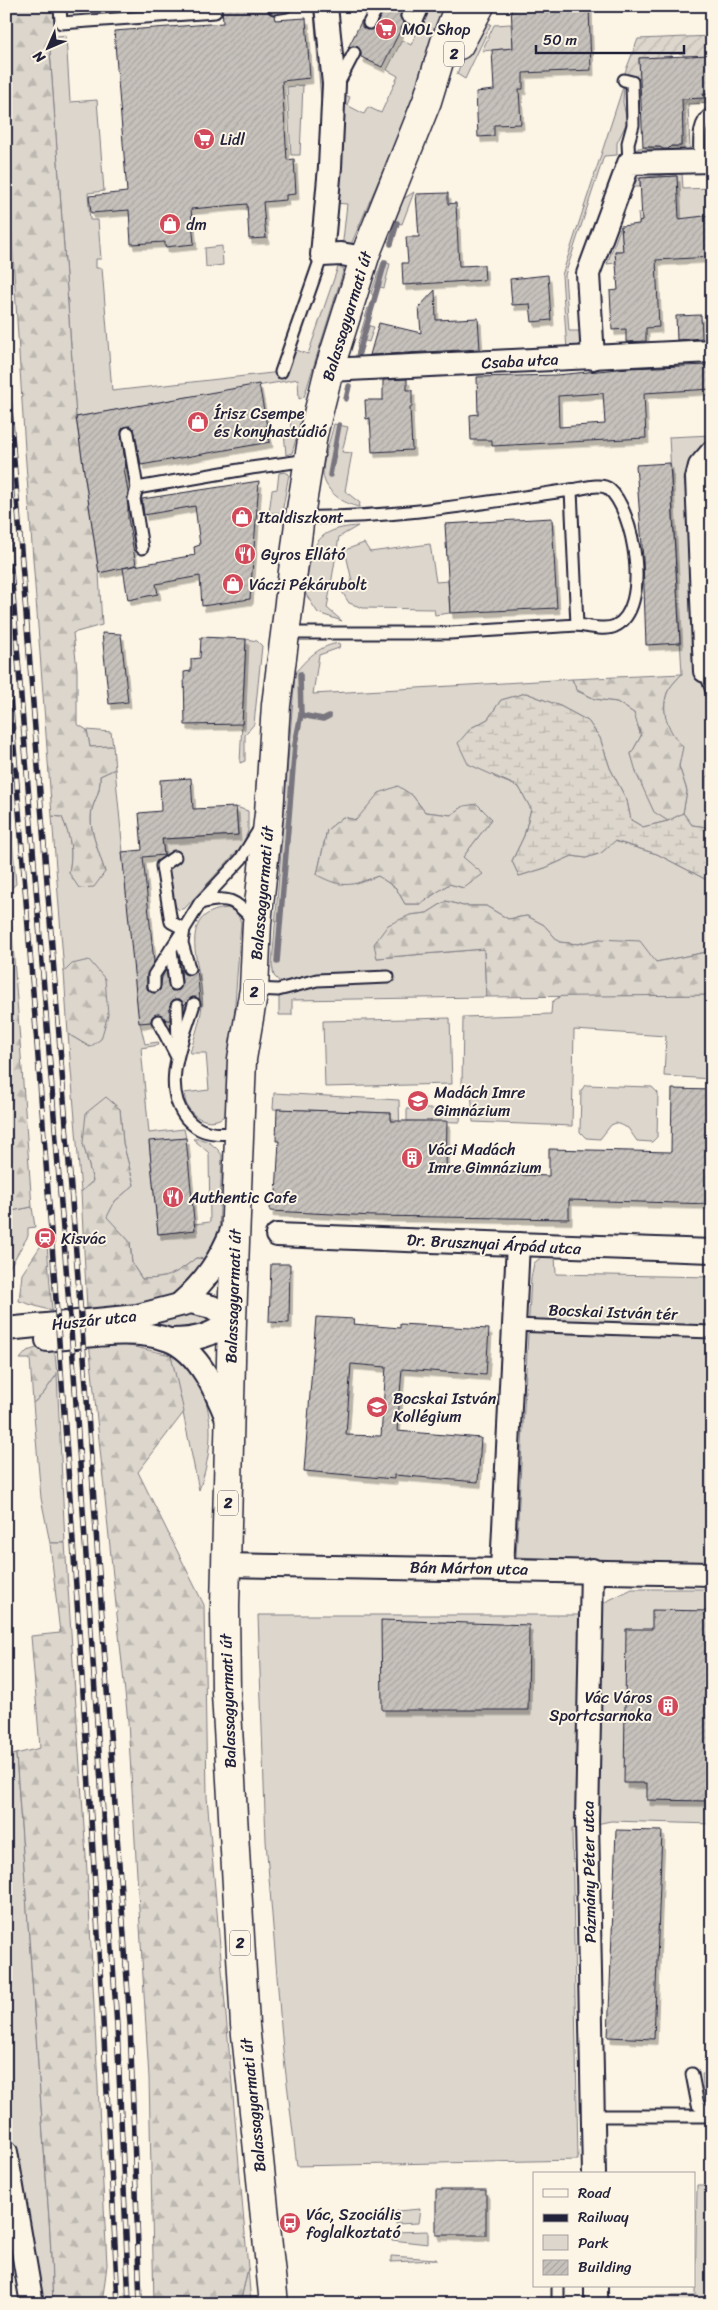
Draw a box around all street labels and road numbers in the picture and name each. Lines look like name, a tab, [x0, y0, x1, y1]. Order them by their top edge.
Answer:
road number: 2	[444, 42, 464, 66]
street label: Balassagyarmati út	[313, 247, 381, 385]
street label: Csaba utca	[481, 345, 559, 377]
street label: Balassagyarmati út	[242, 824, 282, 961]
road number: 2	[244, 980, 264, 1004]
street label: Dr. Brusznyai Árpád utca	[406, 1225, 583, 1263]
street label: Balassagyarmati út	[216, 1228, 250, 1364]
street label: Bocskai István tér	[548, 1295, 680, 1329]
street label: Huszár utca	[50, 1301, 138, 1339]
road number: 2	[218, 1490, 238, 1516]
street label: Bán Márton utca	[410, 1552, 528, 1584]
street label: Balassagyarmati út	[211, 1633, 245, 1769]
street label: Pázmány Péter utca	[573, 1801, 605, 1943]
road number: 2	[230, 1930, 250, 1956]
street label: Balassagyarmati út	[231, 2036, 274, 2173]

